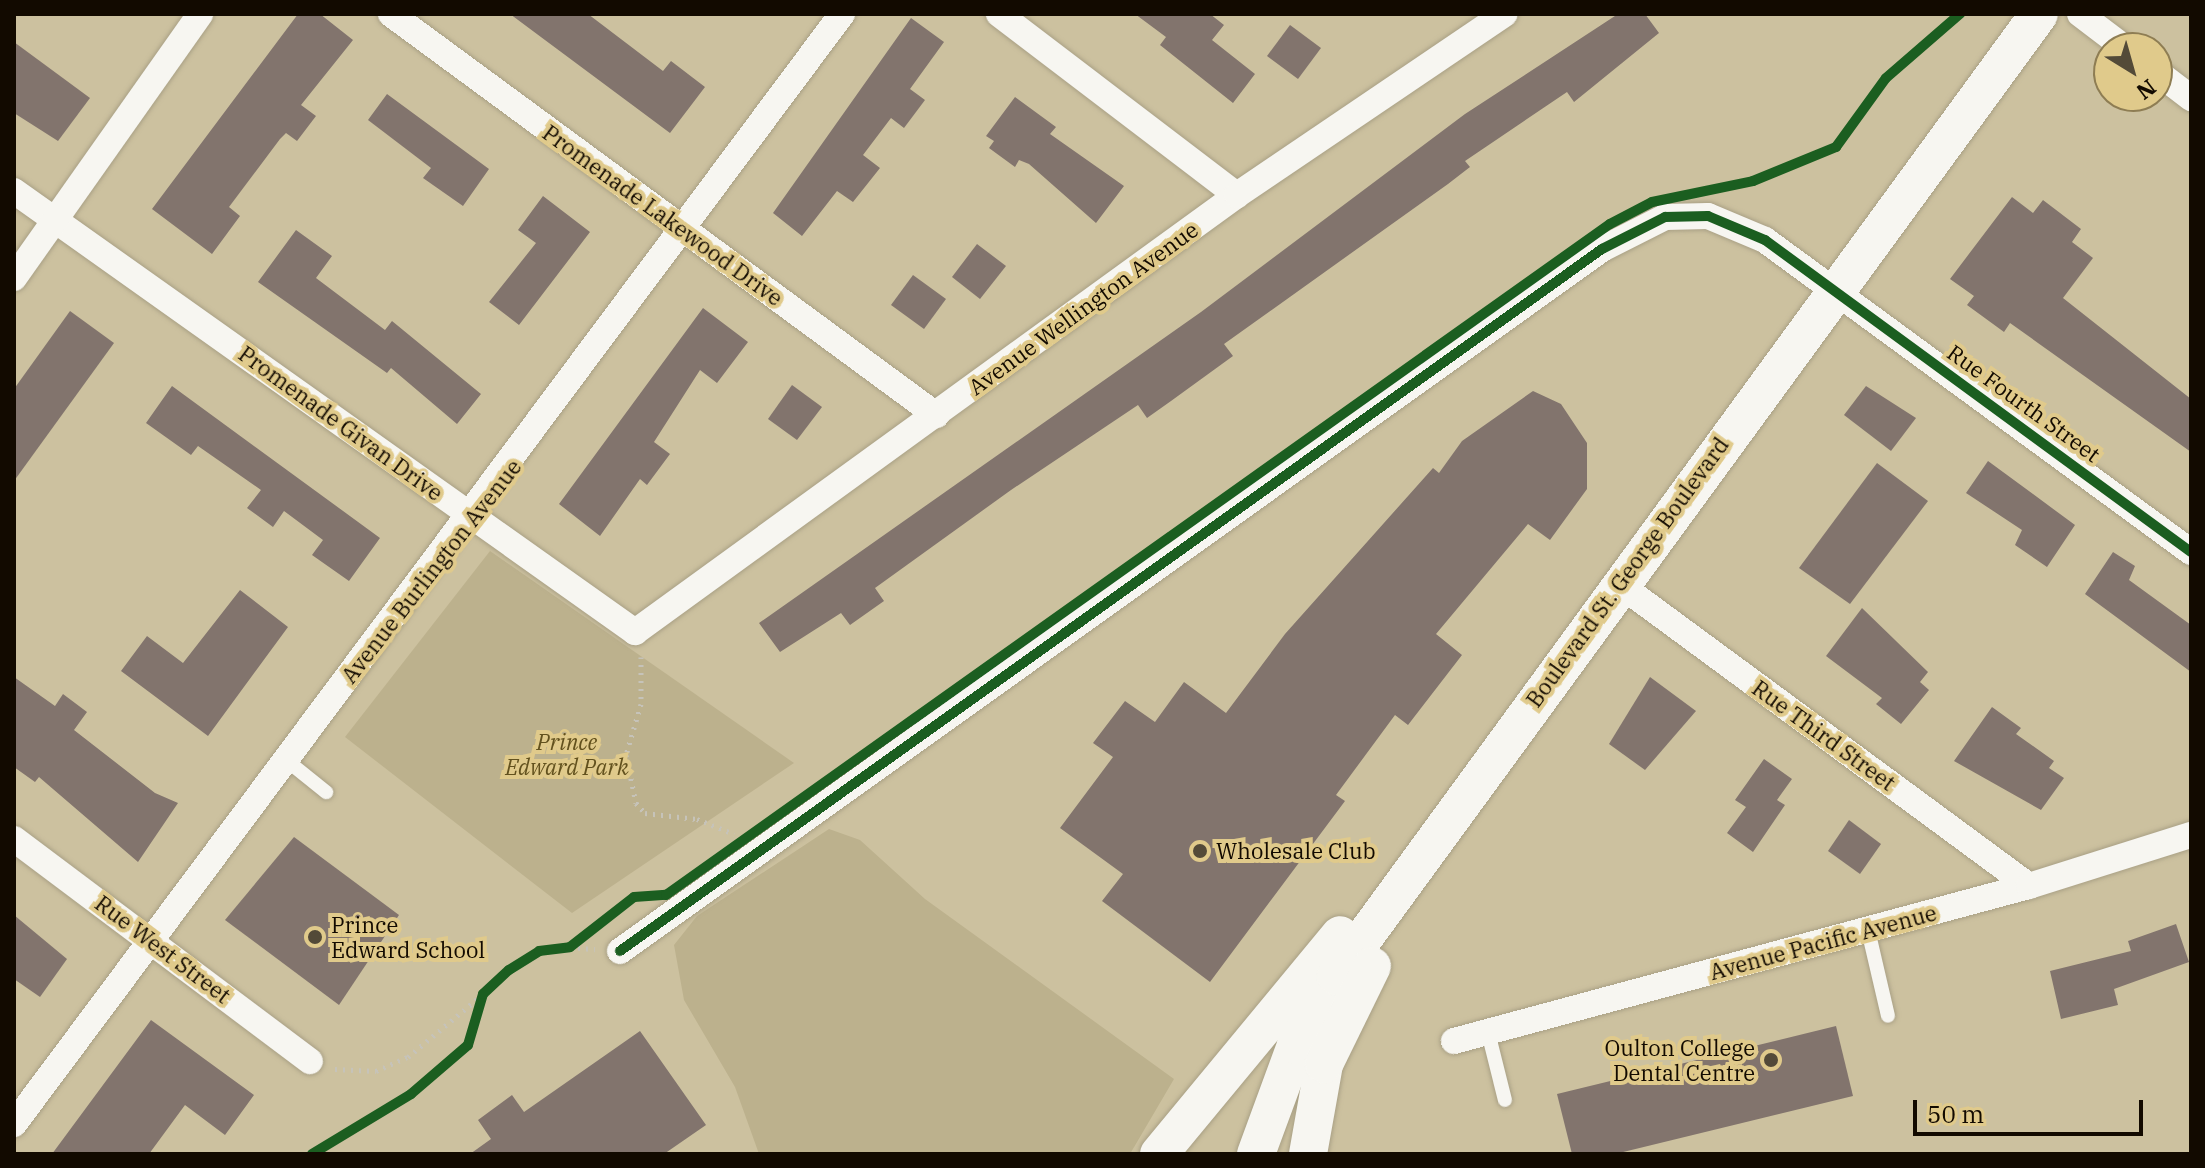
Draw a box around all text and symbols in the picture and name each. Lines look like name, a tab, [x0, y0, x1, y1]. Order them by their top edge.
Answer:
north arrow	[2093, 32, 2173, 112]
text: N	[2131, 73, 2162, 107]
street label: Promenade Lakewood Drive	[538, 119, 788, 311]
street label: Avenue Wellington Avenue	[963, 216, 1203, 400]
street label: Rue Fourth Street	[1942, 339, 2106, 467]
street label: Promenade Givan Drive	[234, 340, 448, 506]
street label: Boulevard St. George Boulevard	[1520, 432, 1734, 712]
street label: Avenue Burlington Avenue	[335, 454, 527, 688]
street label: Rue Third Street	[1747, 674, 1901, 796]
park label: Prince Edward Park	[505, 728, 629, 780]
place label: Wholesale Club	[1216, 838, 1376, 864]
marker: Wholesale Club	[1191, 842, 1209, 860]
street label: Rue West Street	[90, 890, 236, 1008]
street label: Avenue Pacific Avenue	[1707, 899, 1939, 985]
place label: Prince Edward School	[331, 911, 485, 962]
marker: Prince Edward School	[306, 928, 324, 946]
place label: Oulton College Dental Centre	[1605, 1034, 1755, 1086]
marker: Oulton College Dental Centre	[1762, 1051, 1780, 1069]
scale bar	[1917, 1084, 2147, 1134]
text: 50 m	[1927, 1098, 1984, 1130]

